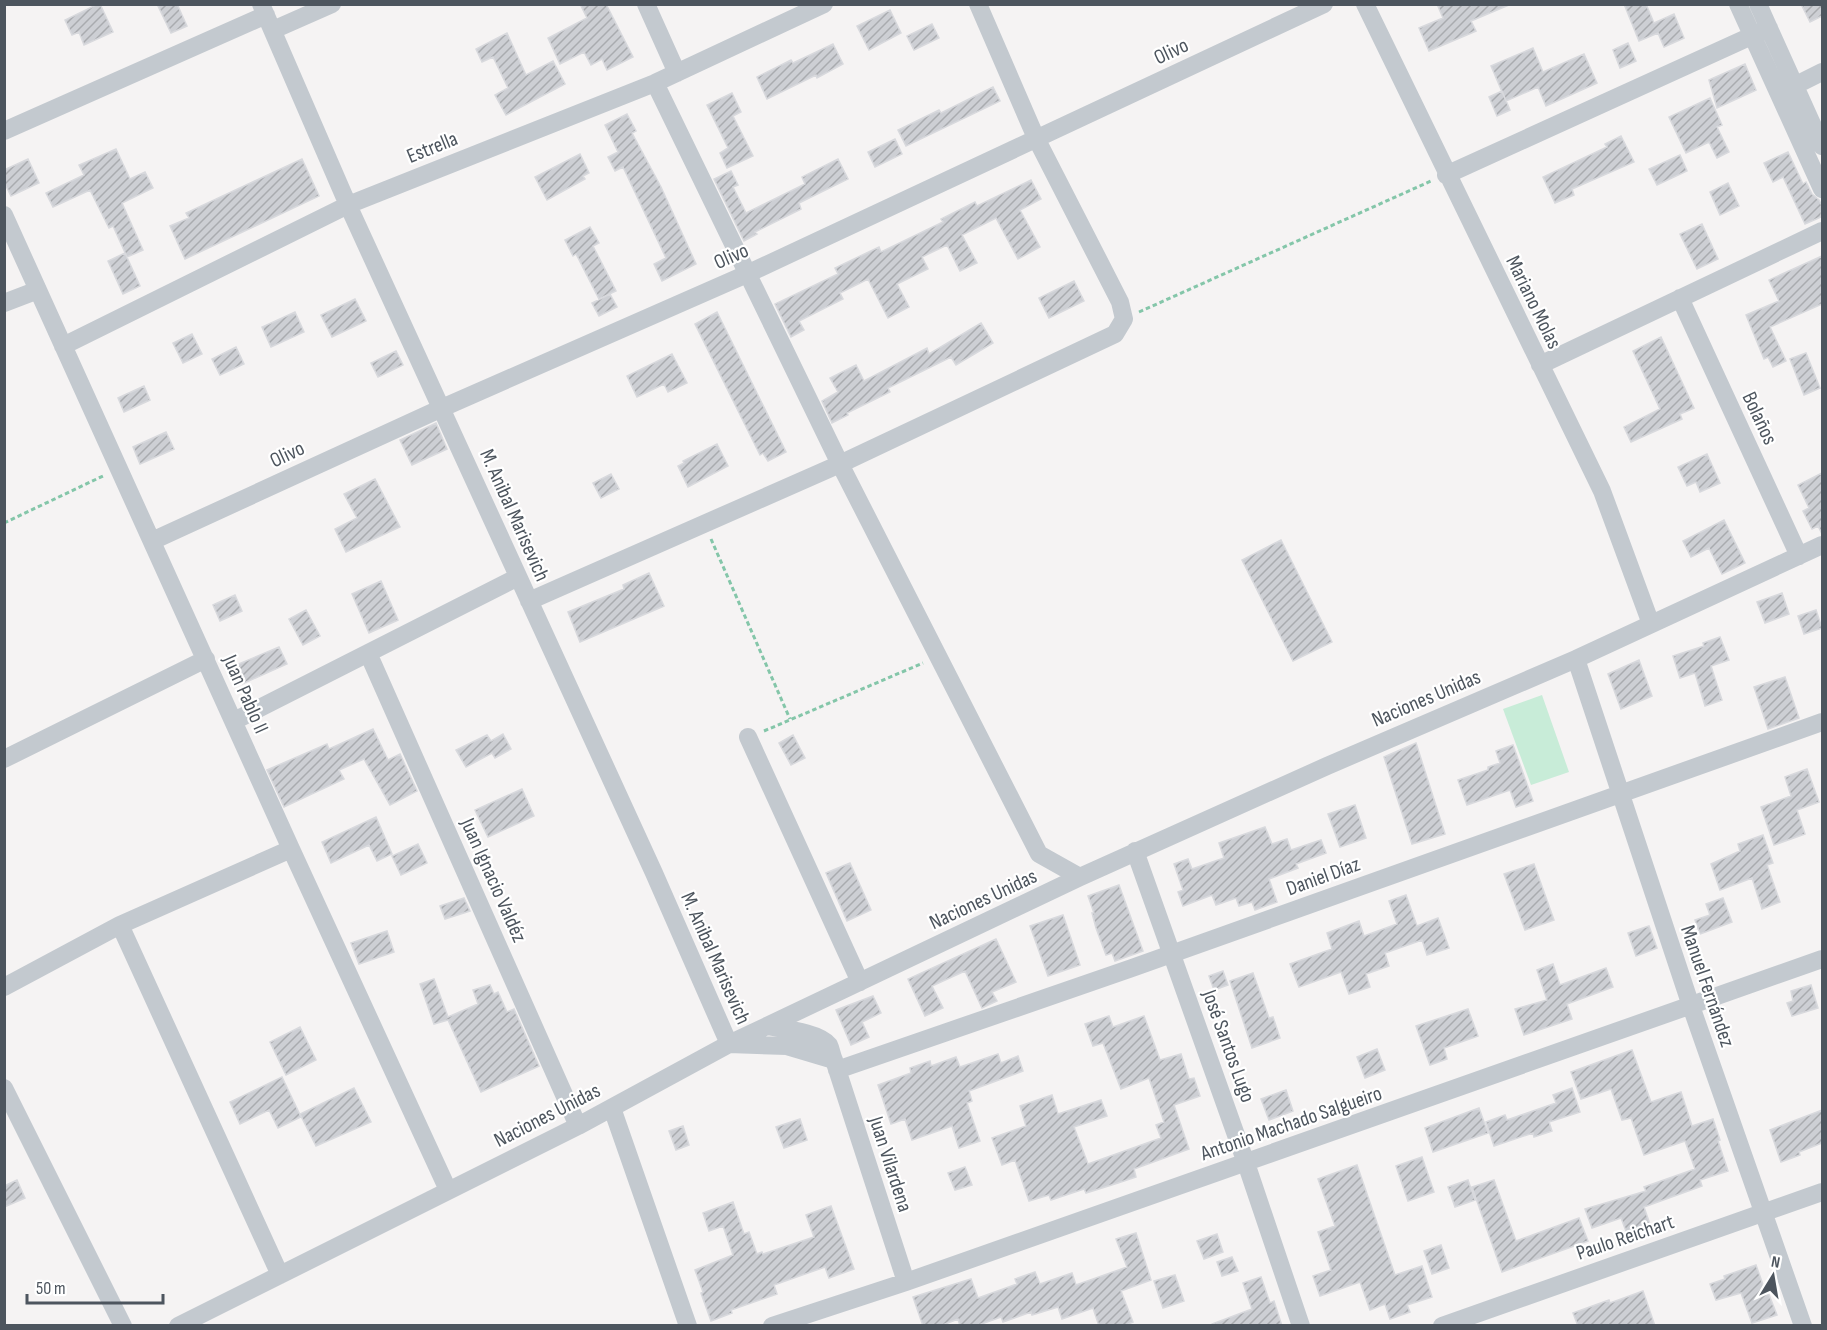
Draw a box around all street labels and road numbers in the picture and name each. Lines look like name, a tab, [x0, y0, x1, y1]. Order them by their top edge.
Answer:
street label: Olivo	[1150, 33, 1192, 70]
street label: Estrella	[403, 126, 461, 169]
street label: Olivo	[710, 238, 752, 275]
street label: Mariano Molas	[1500, 252, 1567, 353]
street label: Bolaños	[1737, 388, 1783, 449]
street label: Olivo	[266, 436, 308, 473]
street label: M. Anibal Marisevich	[474, 445, 555, 585]
street label: Juan Pablo II	[217, 650, 274, 737]
street label: Naciones Unidas	[1368, 664, 1484, 733]
street label: Juan Ignacio Valdéz	[455, 813, 532, 946]
street label: Daniel Díaz	[1283, 851, 1364, 901]
street label: Naciones Unidas	[925, 864, 1041, 935]
street label: M. Anibal Marisevich	[675, 888, 756, 1028]
street label: Manuel Fernández	[1675, 922, 1740, 1051]
street label: José Santos Lugo	[1196, 986, 1260, 1106]
street label: Naciones Unidas	[490, 1078, 604, 1153]
street label: Antonio Machado Salgueiro	[1196, 1081, 1385, 1167]
street label: Juan Vilardena	[863, 1112, 918, 1215]
street label: Paulo Reichart	[1573, 1209, 1677, 1266]

